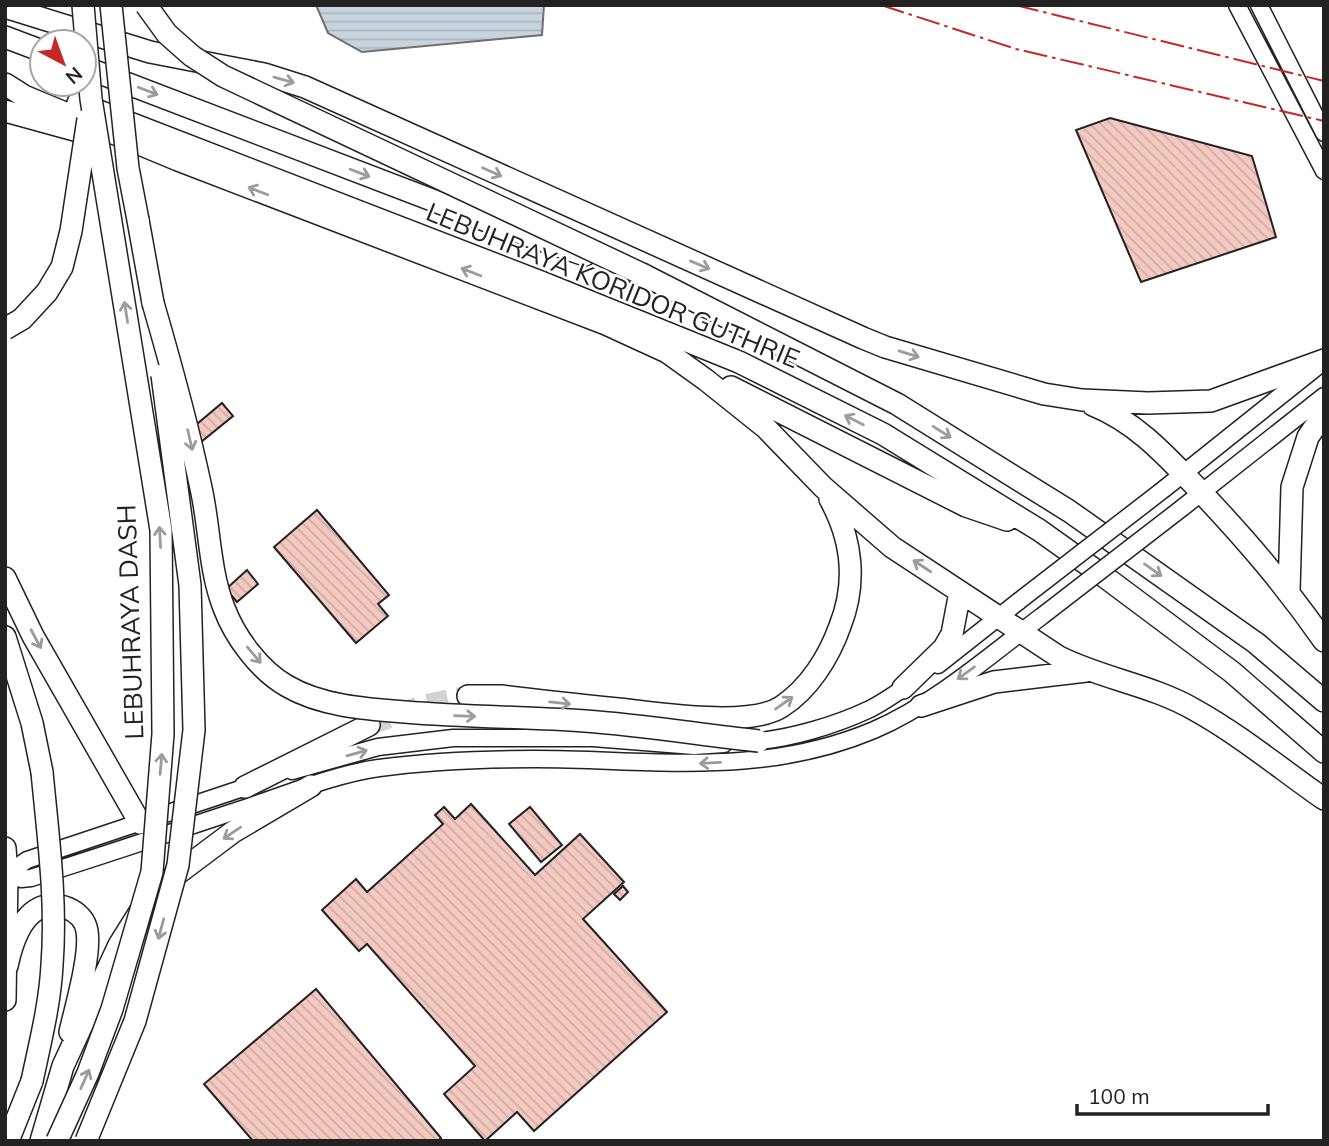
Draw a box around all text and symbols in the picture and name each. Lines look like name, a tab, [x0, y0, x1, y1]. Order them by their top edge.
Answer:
north arrow	[28, 28, 98, 98]
text: N	[61, 62, 87, 90]
one-way arrow	[273, 75, 295, 88]
one-way arrow	[136, 86, 158, 99]
one-way arrow	[481, 166, 502, 179]
one-way arrow	[349, 167, 371, 180]
one-way arrow	[248, 183, 270, 196]
street label: LEBUHRAYA KORIDOR GUTHRIE	[422, 195, 804, 375]
one-way arrow	[688, 259, 710, 272]
one-way arrow	[460, 265, 482, 277]
one-way arrow	[119, 301, 132, 324]
one-way arrow	[898, 349, 920, 362]
one-way arrow	[845, 412, 865, 426]
one-way arrow	[932, 426, 952, 440]
one-way arrow	[184, 428, 197, 451]
street label: LEBUHRAYA DASH	[109, 504, 151, 740]
one-way arrow	[154, 526, 167, 549]
one-way arrow	[912, 559, 932, 573]
one-way arrow	[1143, 563, 1162, 577]
one-way arrow	[30, 628, 43, 649]
one-way arrow	[246, 646, 262, 664]
one-way arrow	[957, 666, 976, 680]
one-way arrow	[548, 696, 571, 709]
one-way arrow	[774, 696, 793, 711]
one-way arrow	[453, 710, 476, 723]
one-way arrow	[345, 746, 368, 759]
one-way arrow	[155, 754, 168, 776]
one-way arrow	[699, 757, 722, 770]
one-way arrow	[222, 827, 242, 841]
one-way arrow	[153, 918, 166, 940]
one-way arrow	[79, 1069, 92, 1090]
scale bar	[1077, 1072, 1268, 1116]
text: 100 m	[1088, 1083, 1150, 1109]

